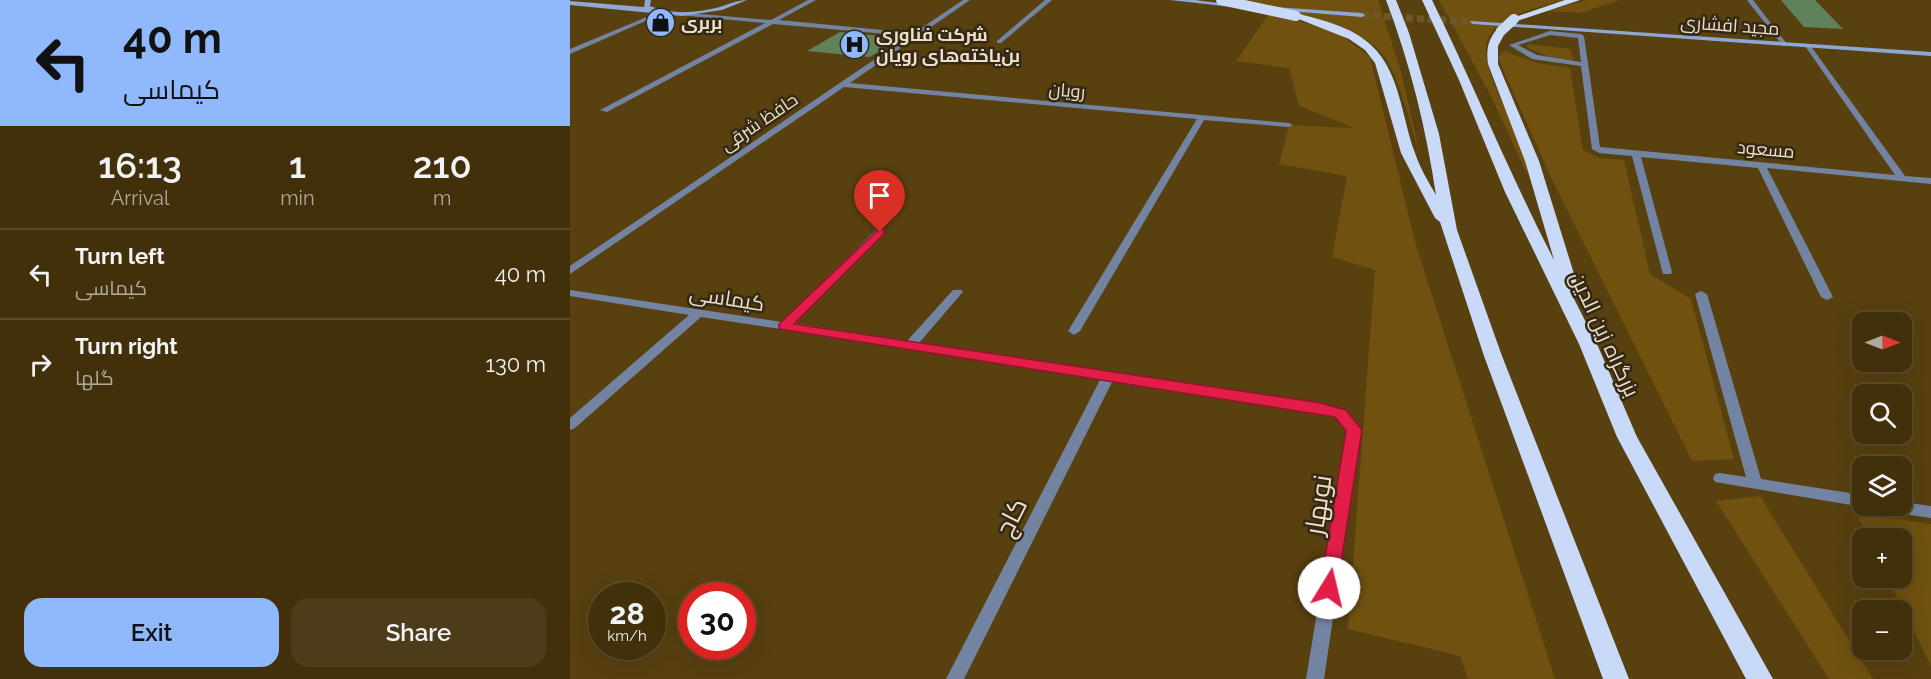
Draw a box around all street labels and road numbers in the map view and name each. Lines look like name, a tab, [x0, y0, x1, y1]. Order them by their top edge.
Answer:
street label: مجید افشاری	[1680, 11, 1780, 40]
street label: رویان	[1048, 78, 1086, 103]
street label: حافظ شرقی	[716, 89, 802, 156]
street label: مسعود	[1736, 136, 1796, 163]
street label: بزرگراه زین الدین	[1564, 267, 1645, 401]
street label: کیماسی	[688, 280, 766, 317]
street label: نوبهار	[1298, 473, 1339, 539]
street label: کاج	[989, 493, 1035, 542]

